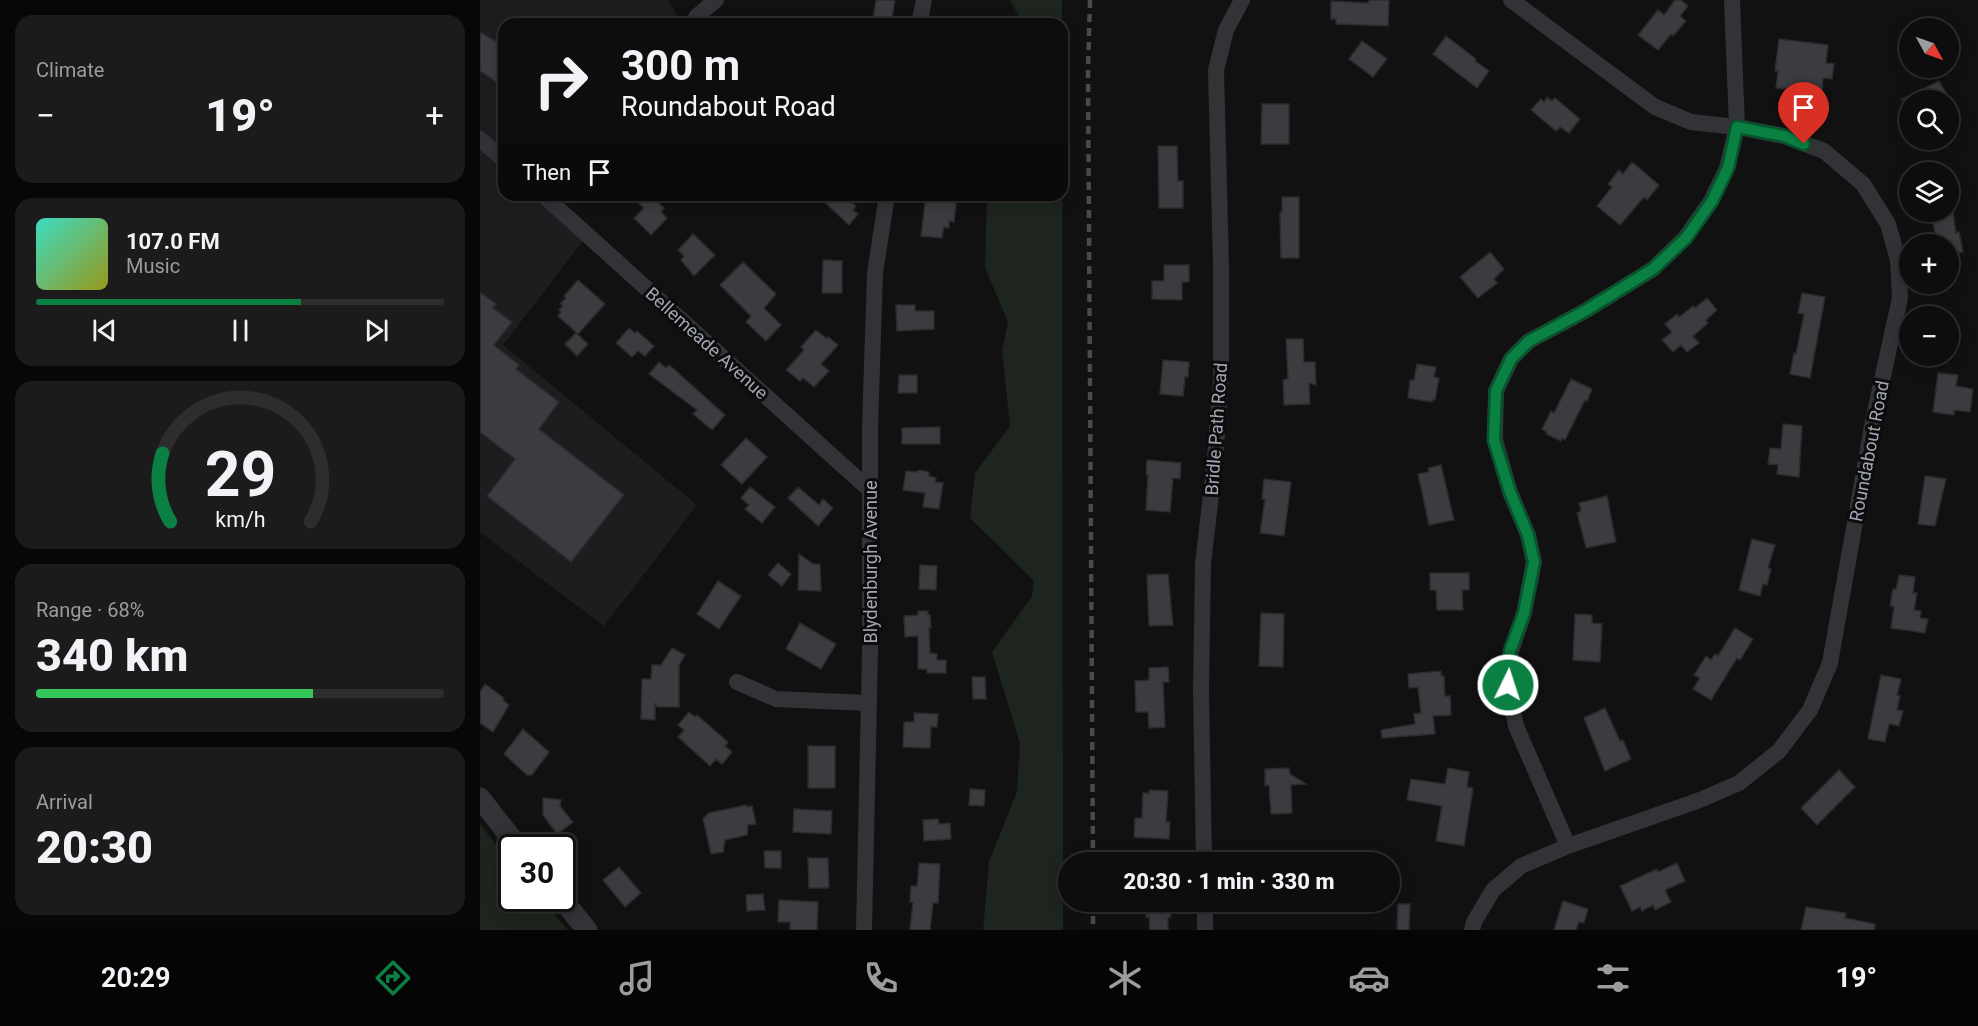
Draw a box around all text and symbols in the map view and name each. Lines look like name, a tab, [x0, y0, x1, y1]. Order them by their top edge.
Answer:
north arrow	[1899, 18, 1959, 78]
map controls	[1899, 18, 1959, 366]
text: 300 m	[621, 41, 740, 90]
icon: right	[522, 42, 600, 120]
text: Climate	[36, 58, 104, 82]
pin	[1778, 82, 1829, 144]
text: 19°	[205, 89, 275, 142]
button: search	[1899, 90, 1959, 150]
text: Roundabout Road	[621, 91, 836, 123]
icon: arrive	[1787, 91, 1820, 124]
text: −	[36, 96, 55, 135]
text: +	[425, 96, 444, 135]
icon: arrive	[583, 156, 616, 189]
text: Then	[522, 160, 571, 185]
button: layers	[1899, 162, 1959, 222]
text: 107.0 FM	[126, 229, 220, 254]
button: +	[1899, 234, 1959, 294]
text: Music	[126, 254, 180, 278]
street label: Bellemeade Avenue	[642, 283, 772, 403]
button: −	[1899, 306, 1959, 366]
icon: previous	[88, 314, 121, 347]
icon: pause	[224, 314, 257, 347]
icon: next	[360, 314, 393, 347]
street label: Bridle Path Road	[1201, 362, 1231, 496]
street label: Roundabout Road	[1845, 379, 1893, 523]
text: 29	[204, 438, 276, 511]
street label: Blydenburgh Avenue	[860, 481, 881, 643]
text: km/h	[215, 507, 265, 532]
text: Range · 68%	[36, 598, 144, 622]
text: 340 km	[36, 629, 188, 682]
position arrow	[1476, 653, 1540, 717]
text: Arrival	[36, 790, 93, 814]
text: 20:30	[36, 821, 153, 874]
speed limit sign: 30	[498, 834, 576, 912]
text: 20:30 · 1 min · 330 m	[1124, 869, 1334, 894]
icon: directions	[372, 957, 414, 999]
icon: music	[616, 957, 658, 999]
icon: phone	[860, 957, 902, 999]
icon: climate	[1104, 957, 1146, 999]
icon: car	[1348, 957, 1390, 999]
icon: filters	[1592, 957, 1634, 999]
text: 20:29	[101, 962, 171, 994]
text: 19°	[1836, 962, 1877, 994]

